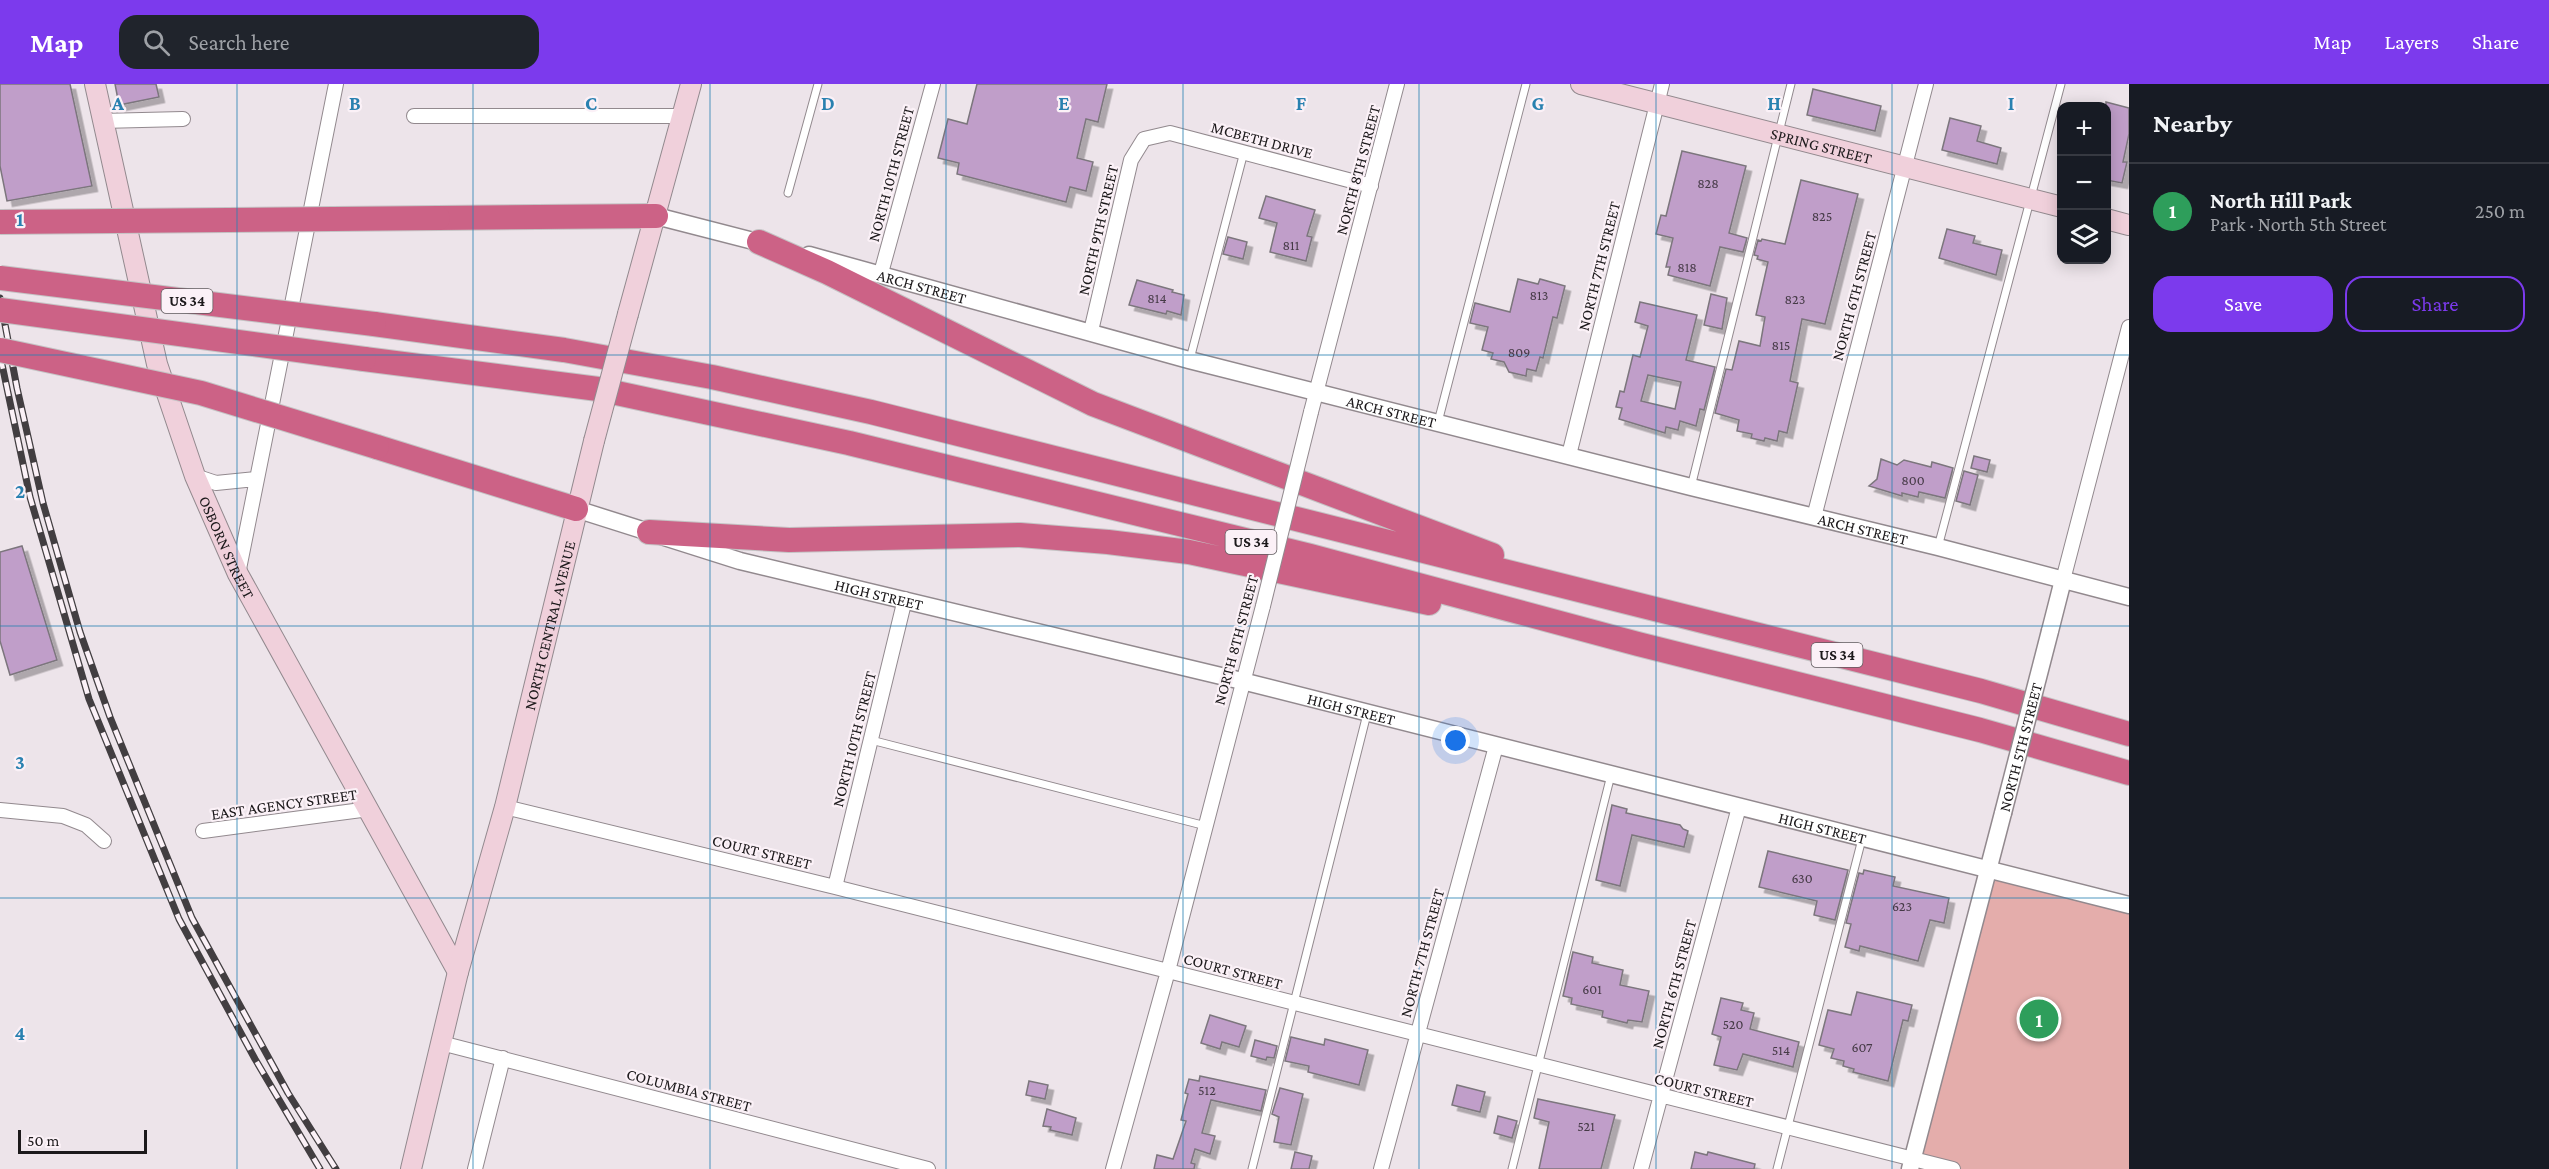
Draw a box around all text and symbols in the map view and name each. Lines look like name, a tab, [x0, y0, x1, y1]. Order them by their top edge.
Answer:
search box	[119, 15, 539, 69]
icon: search	[140, 26, 173, 59]
text: Map	[30, 27, 83, 58]
text: Search here	[188, 30, 289, 55]
text: Map	[2313, 30, 2352, 54]
text: Layers	[2385, 30, 2439, 54]
text: Share	[2472, 30, 2519, 54]
text: A	[111, 92, 125, 114]
text: B	[349, 92, 361, 114]
text: C	[585, 92, 597, 114]
text: D	[821, 92, 835, 114]
text: E	[1058, 92, 1070, 114]
text: F	[1296, 92, 1307, 114]
text: G	[1532, 92, 1545, 114]
text: H	[1767, 92, 1781, 114]
text: I	[2008, 92, 2015, 114]
map controls	[2057, 102, 2111, 264]
button: +	[2057, 102, 2111, 156]
street label: NORTH 8TH STREET	[1332, 103, 1384, 237]
street label: NORTH 10TH STREET	[865, 104, 917, 244]
text: Nearby	[2153, 109, 2232, 138]
street label: MCBETH DRIVE	[1209, 118, 1315, 162]
street label: SPRING STREET	[1769, 124, 1874, 167]
button: −	[2057, 156, 2111, 210]
street label: NORTH 9TH STREET	[1075, 163, 1121, 297]
house number: 828	[1697, 175, 1719, 191]
text: North Hill Park	[2210, 188, 2351, 213]
street label: NORTH 7TH STREET	[1575, 199, 1623, 332]
text: 1	[2169, 200, 2176, 222]
text: 250 m	[2475, 200, 2525, 222]
text: 1	[16, 208, 24, 230]
house number: 825	[1812, 208, 1832, 224]
button: layers	[2057, 210, 2111, 264]
text: Park · North 5th Street	[2210, 213, 2386, 235]
street label: NORTH 6TH STREET	[1829, 229, 1880, 363]
house number: 811	[1283, 237, 1300, 253]
house number: 818	[1677, 259, 1697, 275]
street label: ARCH STREET	[875, 266, 969, 307]
button: Save	[2153, 276, 2333, 332]
button: Share	[2345, 276, 2525, 332]
house number: 813	[1530, 287, 1548, 303]
road number: US 34	[162, 289, 213, 313]
house number: 814	[1147, 290, 1167, 306]
house number: 823	[1785, 291, 1805, 307]
house number: 815	[1772, 337, 1790, 353]
house number: 809	[1508, 344, 1530, 360]
street label: ARCH STREET	[1345, 392, 1438, 431]
house number: 800	[1901, 472, 1925, 488]
text: 2	[15, 480, 25, 502]
street label: OSBORN STREET	[196, 493, 258, 602]
street label: ARCH STREET	[1816, 510, 1910, 548]
road number: US 34	[1226, 530, 1276, 554]
street label: NORTH CENTRAL AVENUE	[520, 539, 578, 712]
street label: NORTH 8TH STREET	[1210, 573, 1262, 707]
street label: HIGH STREET	[833, 576, 925, 613]
road number: US 34	[1812, 643, 1862, 667]
street label: NORTH 10TH STREET	[829, 669, 879, 809]
street label: NORTH 5TH STREET	[1995, 681, 2045, 813]
street label: HIGH STREET	[1306, 689, 1397, 728]
your location	[1441, 726, 1470, 755]
text: 3	[15, 751, 25, 773]
street label: EAST AGENCY STREET	[210, 785, 358, 823]
street label: HIGH STREET	[1777, 808, 1869, 847]
street label: COURT STREET	[711, 831, 814, 873]
house number: 630	[1791, 870, 1813, 886]
street label: NORTH 7TH STREET	[1397, 886, 1447, 1019]
house number: 623	[1892, 898, 1912, 914]
street label: NORTH 6TH STREET	[1649, 917, 1700, 1051]
street label: COURT STREET	[1182, 950, 1285, 992]
house number: 601	[1582, 981, 1602, 997]
pin: 1	[2020, 996, 2058, 1042]
house number: 520	[1723, 1016, 1744, 1032]
text: 4	[15, 1022, 26, 1044]
house number: 607	[1851, 1039, 1873, 1055]
house number: 514	[1772, 1042, 1790, 1058]
street label: COLUMBIA STREET	[625, 1065, 753, 1115]
street label: COURT STREET	[1653, 1069, 1756, 1111]
house number: 512	[1198, 1082, 1216, 1098]
house number: 521	[1577, 1118, 1595, 1134]
scale bar	[18, 1127, 147, 1154]
text: 50 m	[27, 1132, 59, 1149]

